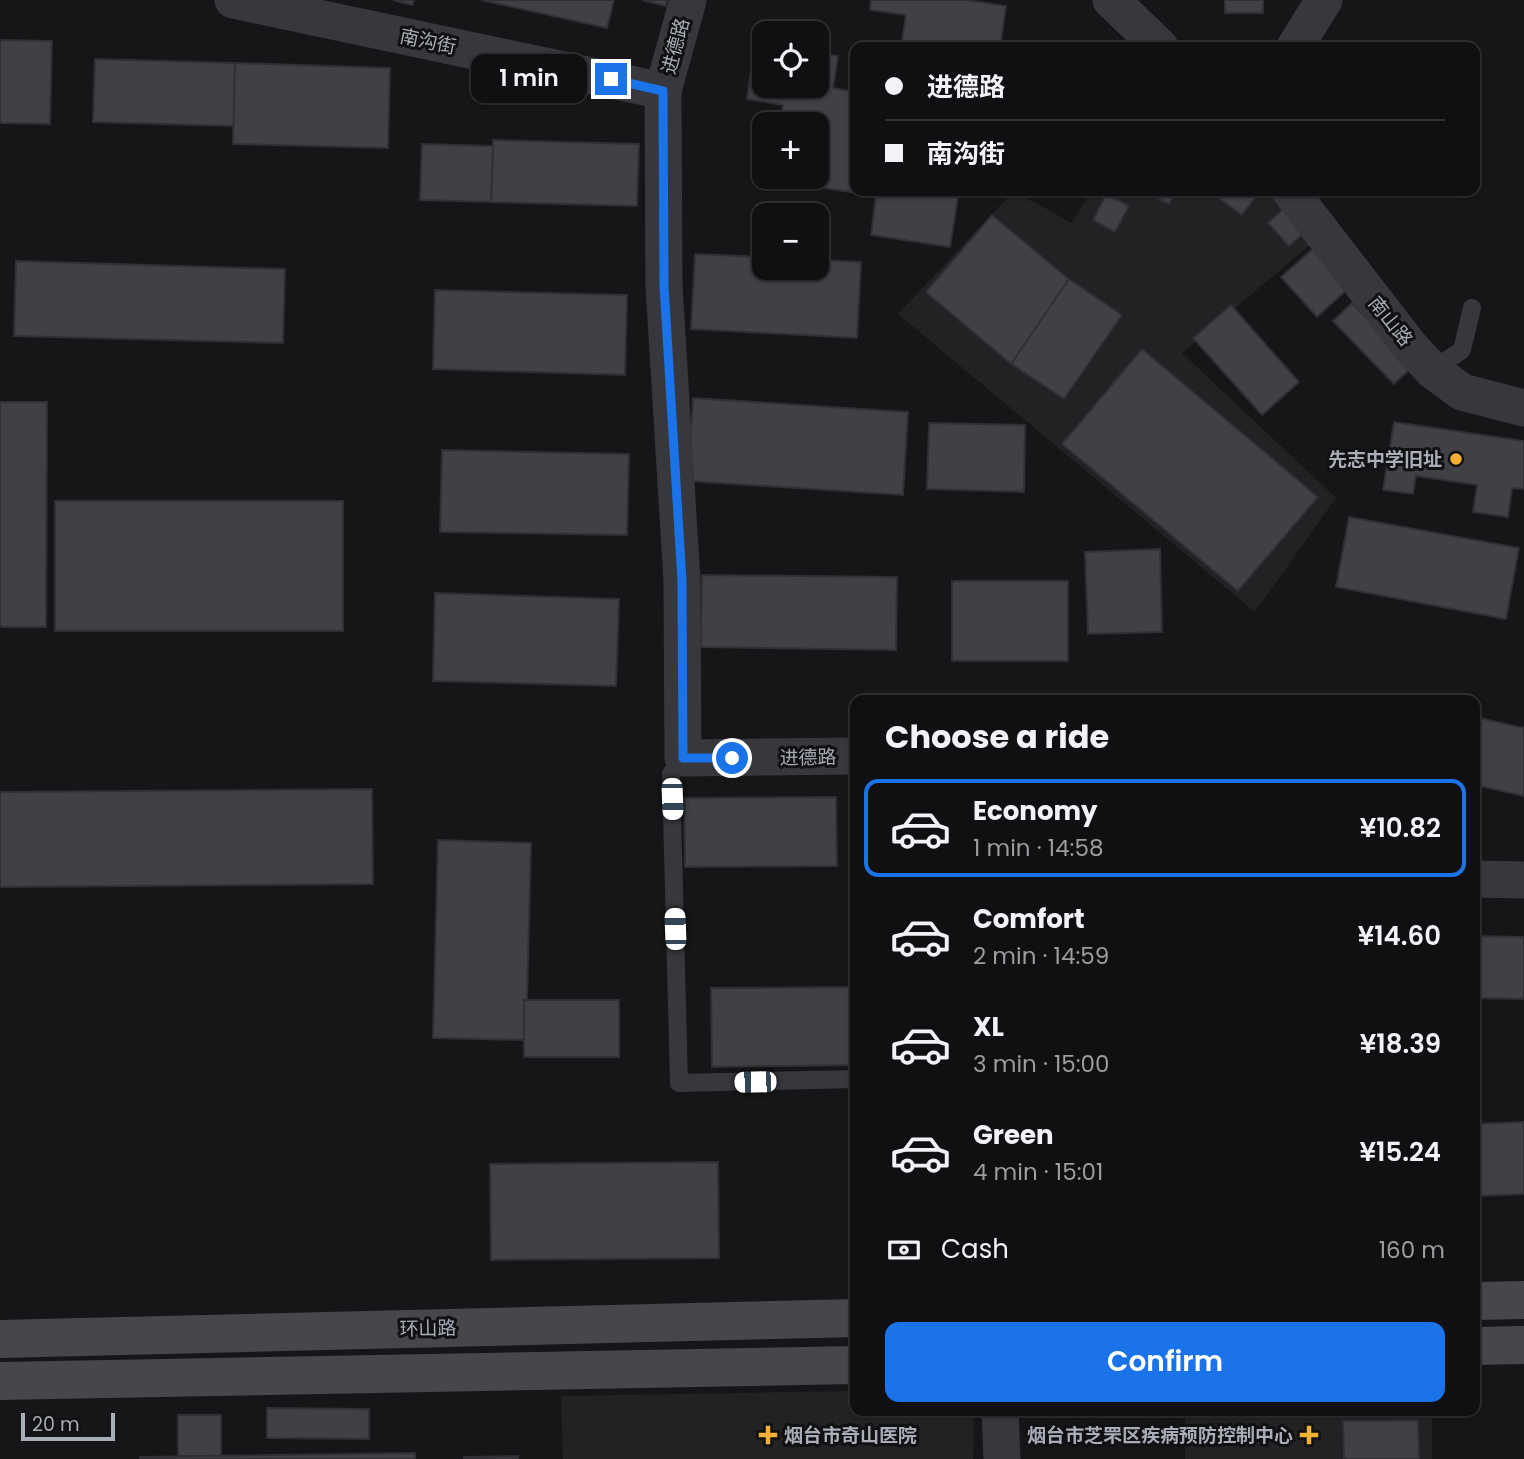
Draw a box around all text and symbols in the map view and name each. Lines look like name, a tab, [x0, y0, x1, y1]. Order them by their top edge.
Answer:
street label: 进德路	[655, 15, 696, 77]
map controls	[752, 21, 829, 280]
button: locate	[752, 21, 829, 98]
street label: 南沟街	[397, 22, 459, 61]
callout: 1 min	[471, 55, 586, 104]
text: 1 min	[499, 62, 559, 94]
route end	[595, 63, 627, 95]
text: 进德路	[927, 69, 1005, 105]
button: +	[752, 112, 829, 189]
text: 南沟街	[927, 136, 1005, 172]
button: −	[752, 203, 829, 280]
street label: 南山路	[1362, 291, 1419, 352]
place label: 先志中学旧址	[1328, 446, 1442, 473]
marker: 先志中学旧址	[1448, 451, 1464, 467]
text: Choose a ride	[885, 714, 1109, 759]
route start	[716, 742, 748, 774]
street label: 进德路	[779, 744, 837, 771]
car	[661, 778, 684, 820]
text: Economy	[973, 793, 1097, 829]
icon: car	[889, 797, 952, 860]
text: ¥10.82	[1360, 810, 1441, 846]
text: 1 min · 14:58	[973, 832, 1103, 864]
text: Comfort	[973, 901, 1085, 937]
icon: car	[889, 905, 952, 968]
car	[664, 908, 687, 950]
text: ¥14.60	[1358, 918, 1441, 954]
text: 2 min · 14:59	[973, 940, 1109, 972]
text: XL	[973, 1009, 1004, 1045]
icon: car	[889, 1013, 952, 1076]
text: ¥18.39	[1360, 1026, 1441, 1062]
text: 3 min · 15:00	[973, 1048, 1110, 1080]
car	[734, 1071, 777, 1093]
text: Green	[973, 1117, 1054, 1153]
icon: car	[889, 1121, 952, 1184]
text: ¥15.24	[1359, 1134, 1441, 1170]
text: 4 min · 15:01	[973, 1156, 1103, 1188]
icon: cash	[885, 1231, 923, 1269]
text: Cash	[941, 1231, 1009, 1267]
text: 160 m	[1379, 1234, 1445, 1266]
street label: 环山路	[399, 1315, 457, 1342]
button: Confirm	[885, 1322, 1445, 1402]
scale bar	[21, 1410, 116, 1442]
text: 20 m	[32, 1411, 80, 1438]
place label: 烟台市奇山医院	[784, 1422, 917, 1449]
place label: 烟台市芝罘区疾病预防控制中心	[1027, 1422, 1293, 1449]
marker: 烟台市奇山医院	[758, 1425, 778, 1445]
marker: 烟台市芝罘区疾病预防控制中心	[1299, 1425, 1319, 1445]

